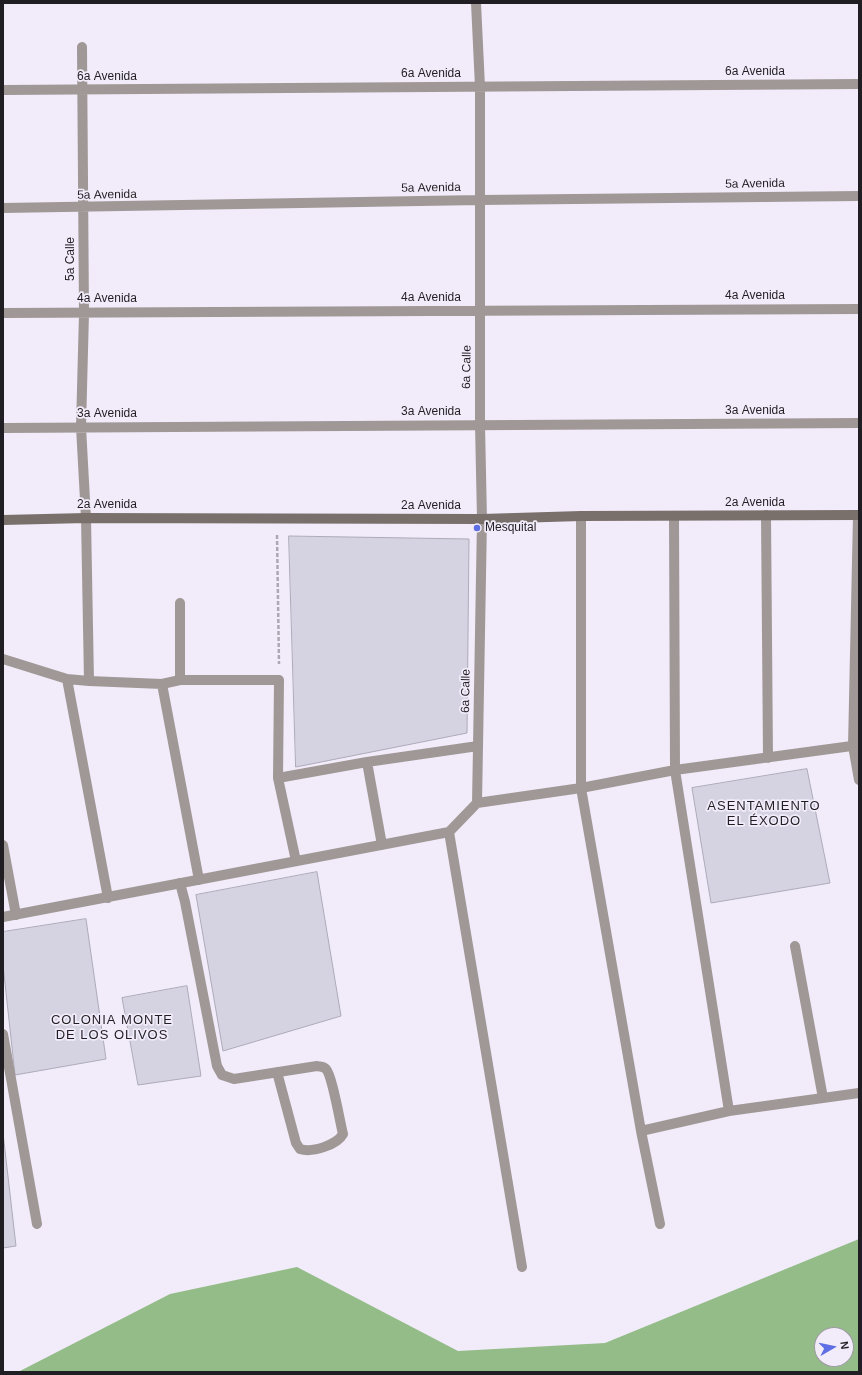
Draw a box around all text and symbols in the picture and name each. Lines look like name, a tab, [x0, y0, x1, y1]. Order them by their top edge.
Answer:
street label: 6a Avenida	[725, 65, 785, 79]
street label: 6a Avenida	[401, 67, 461, 81]
street label: 6a Avenida	[77, 70, 137, 84]
street label: 5a Avenida	[725, 176, 785, 192]
street label: 5a Avenida	[401, 180, 461, 196]
street label: 5a Avenida	[77, 187, 137, 203]
street label: 5a Calle	[64, 237, 78, 281]
street label: 4a Avenida	[725, 289, 785, 303]
street label: 4a Avenida	[401, 291, 461, 305]
street label: 4a Avenida	[77, 292, 137, 306]
street label: 6a Calle	[459, 345, 475, 389]
street label: 3a Avenida	[725, 404, 785, 418]
street label: 3a Avenida	[401, 405, 461, 419]
street label: 3a Avenida	[77, 407, 137, 421]
street label: 2a Avenida	[725, 496, 785, 510]
street label: 2a Avenida	[77, 498, 137, 512]
street label: 2a Avenida	[401, 499, 461, 513]
place label: Mesquital	[485, 521, 536, 535]
marker: Mesquital	[472, 523, 482, 533]
street label: 6a Calle	[458, 669, 474, 713]
district label: ASENTAMIENTO EL ÉXODO	[707, 798, 821, 829]
district label: COLONIA MONTE DE LOS OLIVOS	[51, 1012, 173, 1043]
north arrow	[814, 1327, 854, 1367]
text: N	[838, 1340, 851, 1350]

